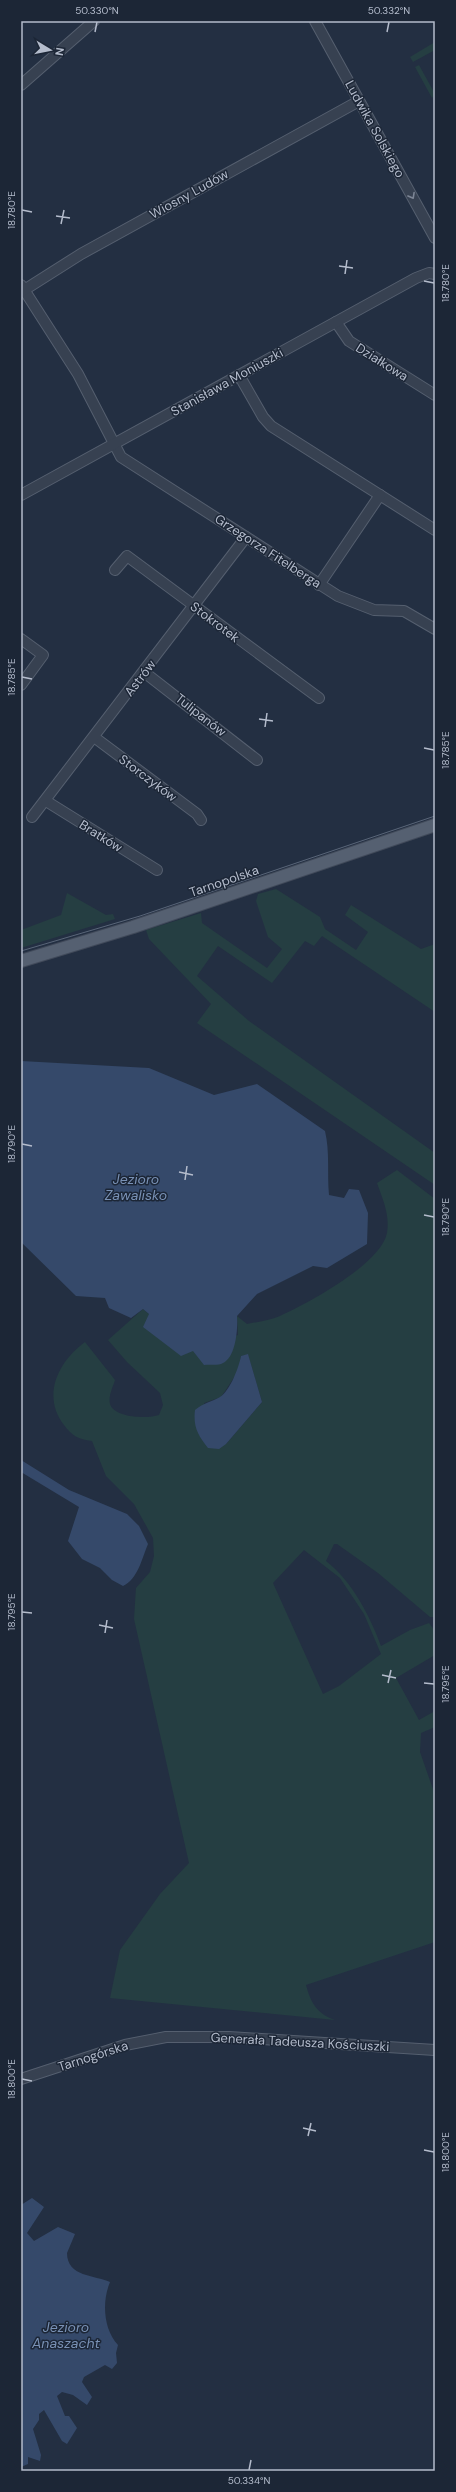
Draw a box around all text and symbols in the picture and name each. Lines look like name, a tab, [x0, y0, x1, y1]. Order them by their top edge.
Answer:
text: 50.330°N	[75, 4, 119, 17]
text: 50.332°N	[368, 4, 410, 17]
north arrow	[30, 30, 70, 70]
text: N	[52, 47, 67, 57]
street label: Ludwika Solskiego	[341, 77, 409, 181]
street label: Wiosny Ludów	[147, 165, 232, 223]
text: 18.780°E	[5, 191, 18, 229]
one-way arrow	[407, 192, 415, 199]
text: 18.780°E	[439, 264, 452, 302]
street label: Działkowa	[353, 339, 411, 385]
street label: Stanisława Moniuszki	[168, 344, 286, 420]
street label: Grzegorza Fitelberga	[211, 510, 325, 592]
street label: Stokrotek	[187, 598, 243, 646]
street label: Astrów	[120, 656, 160, 700]
text: 18.785°E	[5, 658, 18, 696]
street label: Tulipanów	[172, 690, 230, 740]
text: 18.785°E	[439, 731, 452, 769]
street label: Storczyków	[115, 751, 181, 806]
street label: Bratków	[76, 816, 126, 856]
street label: Tarnopolska	[187, 861, 261, 901]
text: 18.790°E	[5, 1125, 18, 1163]
water label: Jezioro Zawalisko	[105, 1170, 167, 1204]
text: 18.790°E	[439, 1198, 452, 1236]
text: 18.795°E	[5, 1593, 18, 1631]
text: 18.795°E	[439, 1665, 452, 1703]
street label: Generała Tadeusza Kościuszki	[210, 2029, 390, 2055]
street label: Tarnogórska	[56, 2037, 130, 2075]
text: 18.800°E	[5, 2059, 18, 2099]
text: 18.800°E	[439, 2132, 452, 2172]
water label: Jezioro Anaszacht	[31, 2318, 101, 2352]
text: 50.334°N	[228, 2474, 270, 2487]

